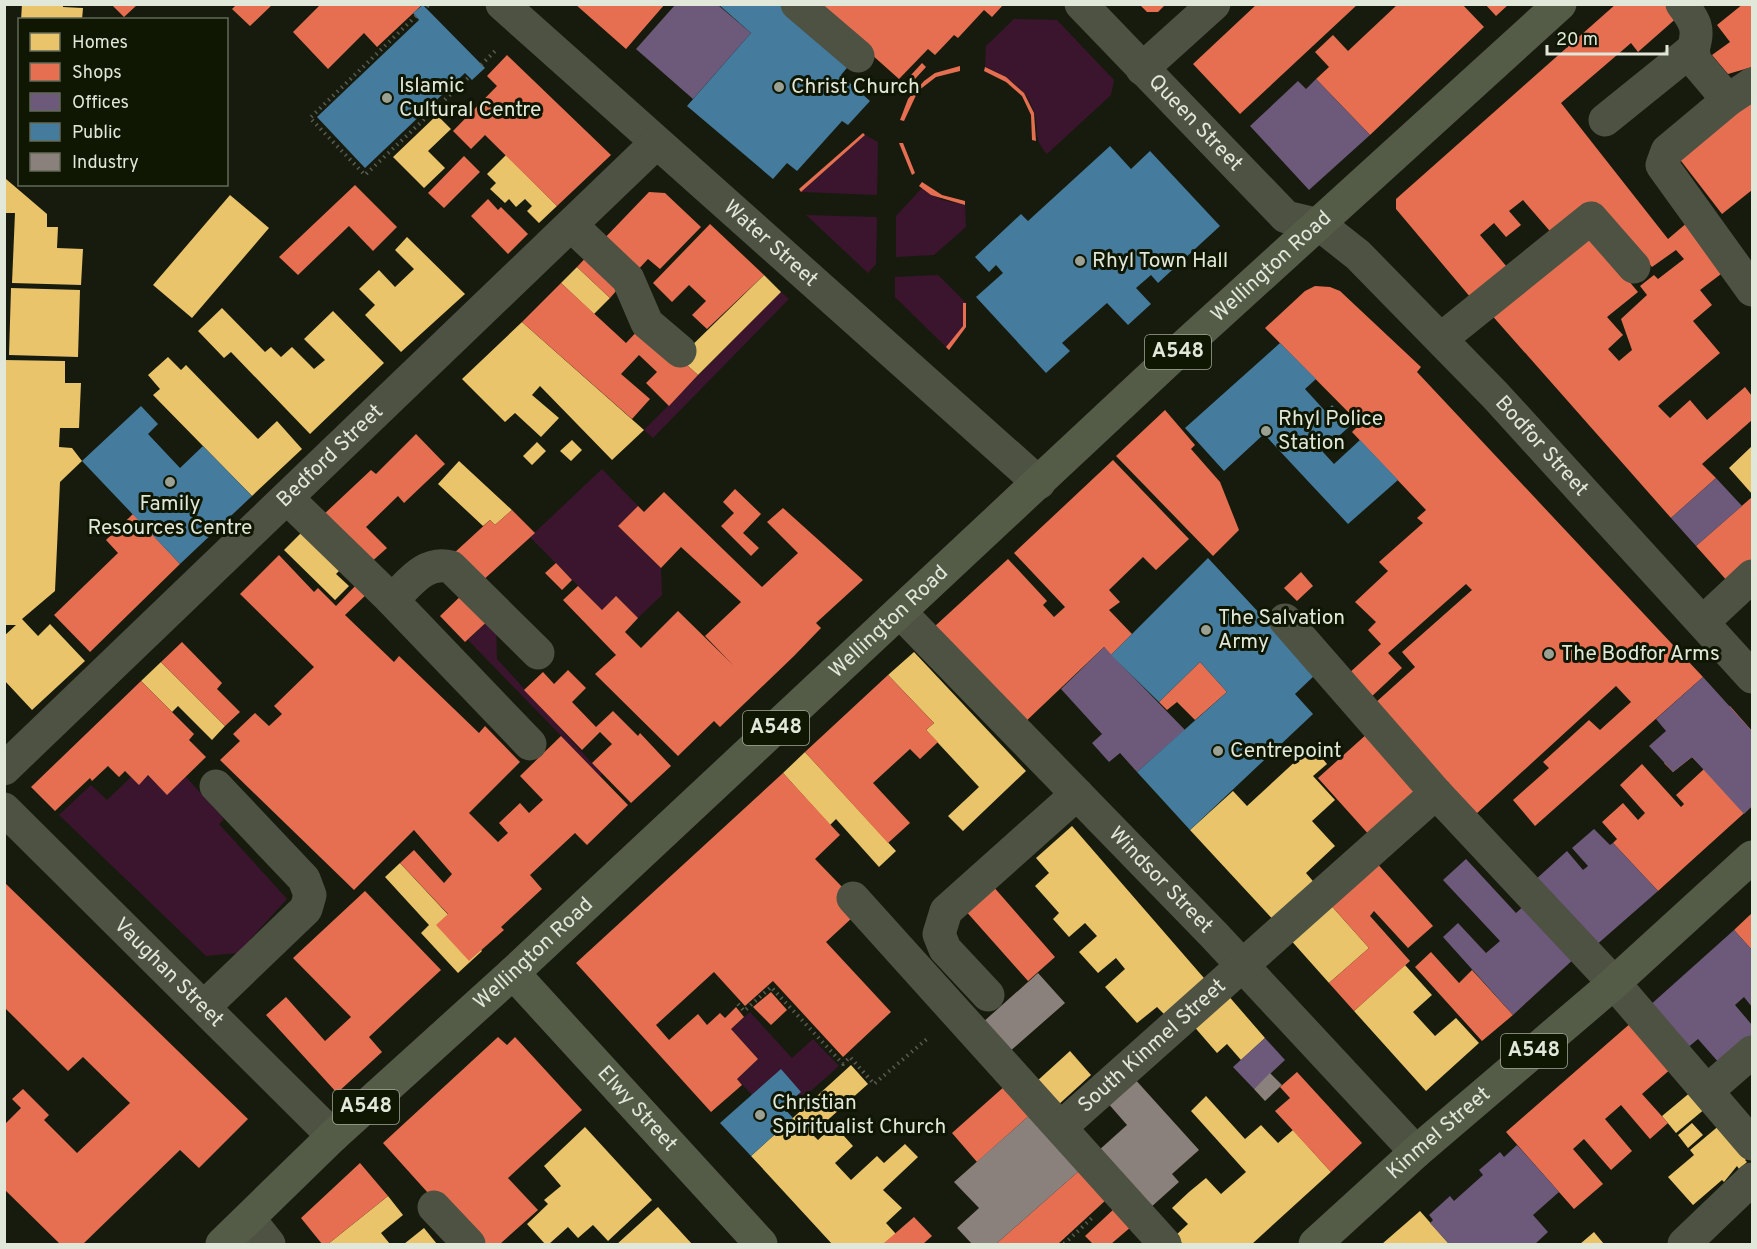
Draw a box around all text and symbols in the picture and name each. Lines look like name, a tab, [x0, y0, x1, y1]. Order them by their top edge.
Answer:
legend	[18, 18, 228, 186]
scale bar	[1547, 18, 1667, 56]
text: 20 m	[1556, 29, 1598, 52]
text: Homes	[72, 32, 128, 55]
text: Shops	[72, 62, 122, 85]
street label: Queen Street	[1142, 69, 1248, 177]
place label: Islamic Cultural Centre	[399, 73, 541, 124]
place label: Christ Church	[791, 74, 920, 101]
marker: Christ Church	[772, 80, 786, 94]
marker: Islamic Cultural Centre	[380, 91, 394, 105]
text: Offices	[72, 92, 129, 115]
text: Public	[72, 122, 122, 145]
text: Industry	[72, 152, 139, 175]
street label: Water Street	[718, 194, 824, 293]
street label: Wellington Road	[1205, 205, 1337, 328]
place label: Rhyl Town Hall	[1092, 248, 1228, 275]
marker: Rhyl Town Hall	[1073, 254, 1087, 268]
road number: A548	[1145, 335, 1211, 369]
street label: Bodfor Street	[1489, 390, 1594, 502]
street label: Bedford Street	[271, 398, 389, 513]
place label: Rhyl Police Station	[1278, 406, 1383, 457]
marker: Rhyl Police Station	[1259, 424, 1273, 438]
marker: Family Resources Centre	[163, 475, 177, 489]
place label: Family Resources Centre	[88, 491, 252, 542]
street label: Wellington Road	[823, 559, 954, 684]
place label: The Salvation Army	[1218, 605, 1345, 656]
marker: The Salvation Army	[1199, 623, 1213, 637]
place label: The Bodfor Arms	[1561, 641, 1720, 668]
marker: The Bodfor Arms	[1542, 647, 1556, 661]
road number: A548	[743, 711, 809, 745]
place label: Centrepoint	[1230, 738, 1342, 765]
marker: Centrepoint	[1211, 744, 1225, 758]
street label: Windsor Street	[1103, 821, 1219, 939]
street label: Wellington Road	[468, 891, 599, 1016]
street label: Vaughan Street	[108, 912, 229, 1033]
street label: South Kinmel Street	[1073, 973, 1232, 1119]
road number: A548	[1501, 1034, 1567, 1068]
street label: Elwy Street	[591, 1060, 683, 1157]
street label: Kinmel Street	[1381, 1081, 1496, 1186]
road number: A548	[333, 1090, 399, 1124]
place label: Christian Spiritualist Church	[772, 1090, 946, 1141]
marker: Christian Spiritualist Church	[753, 1108, 767, 1122]

